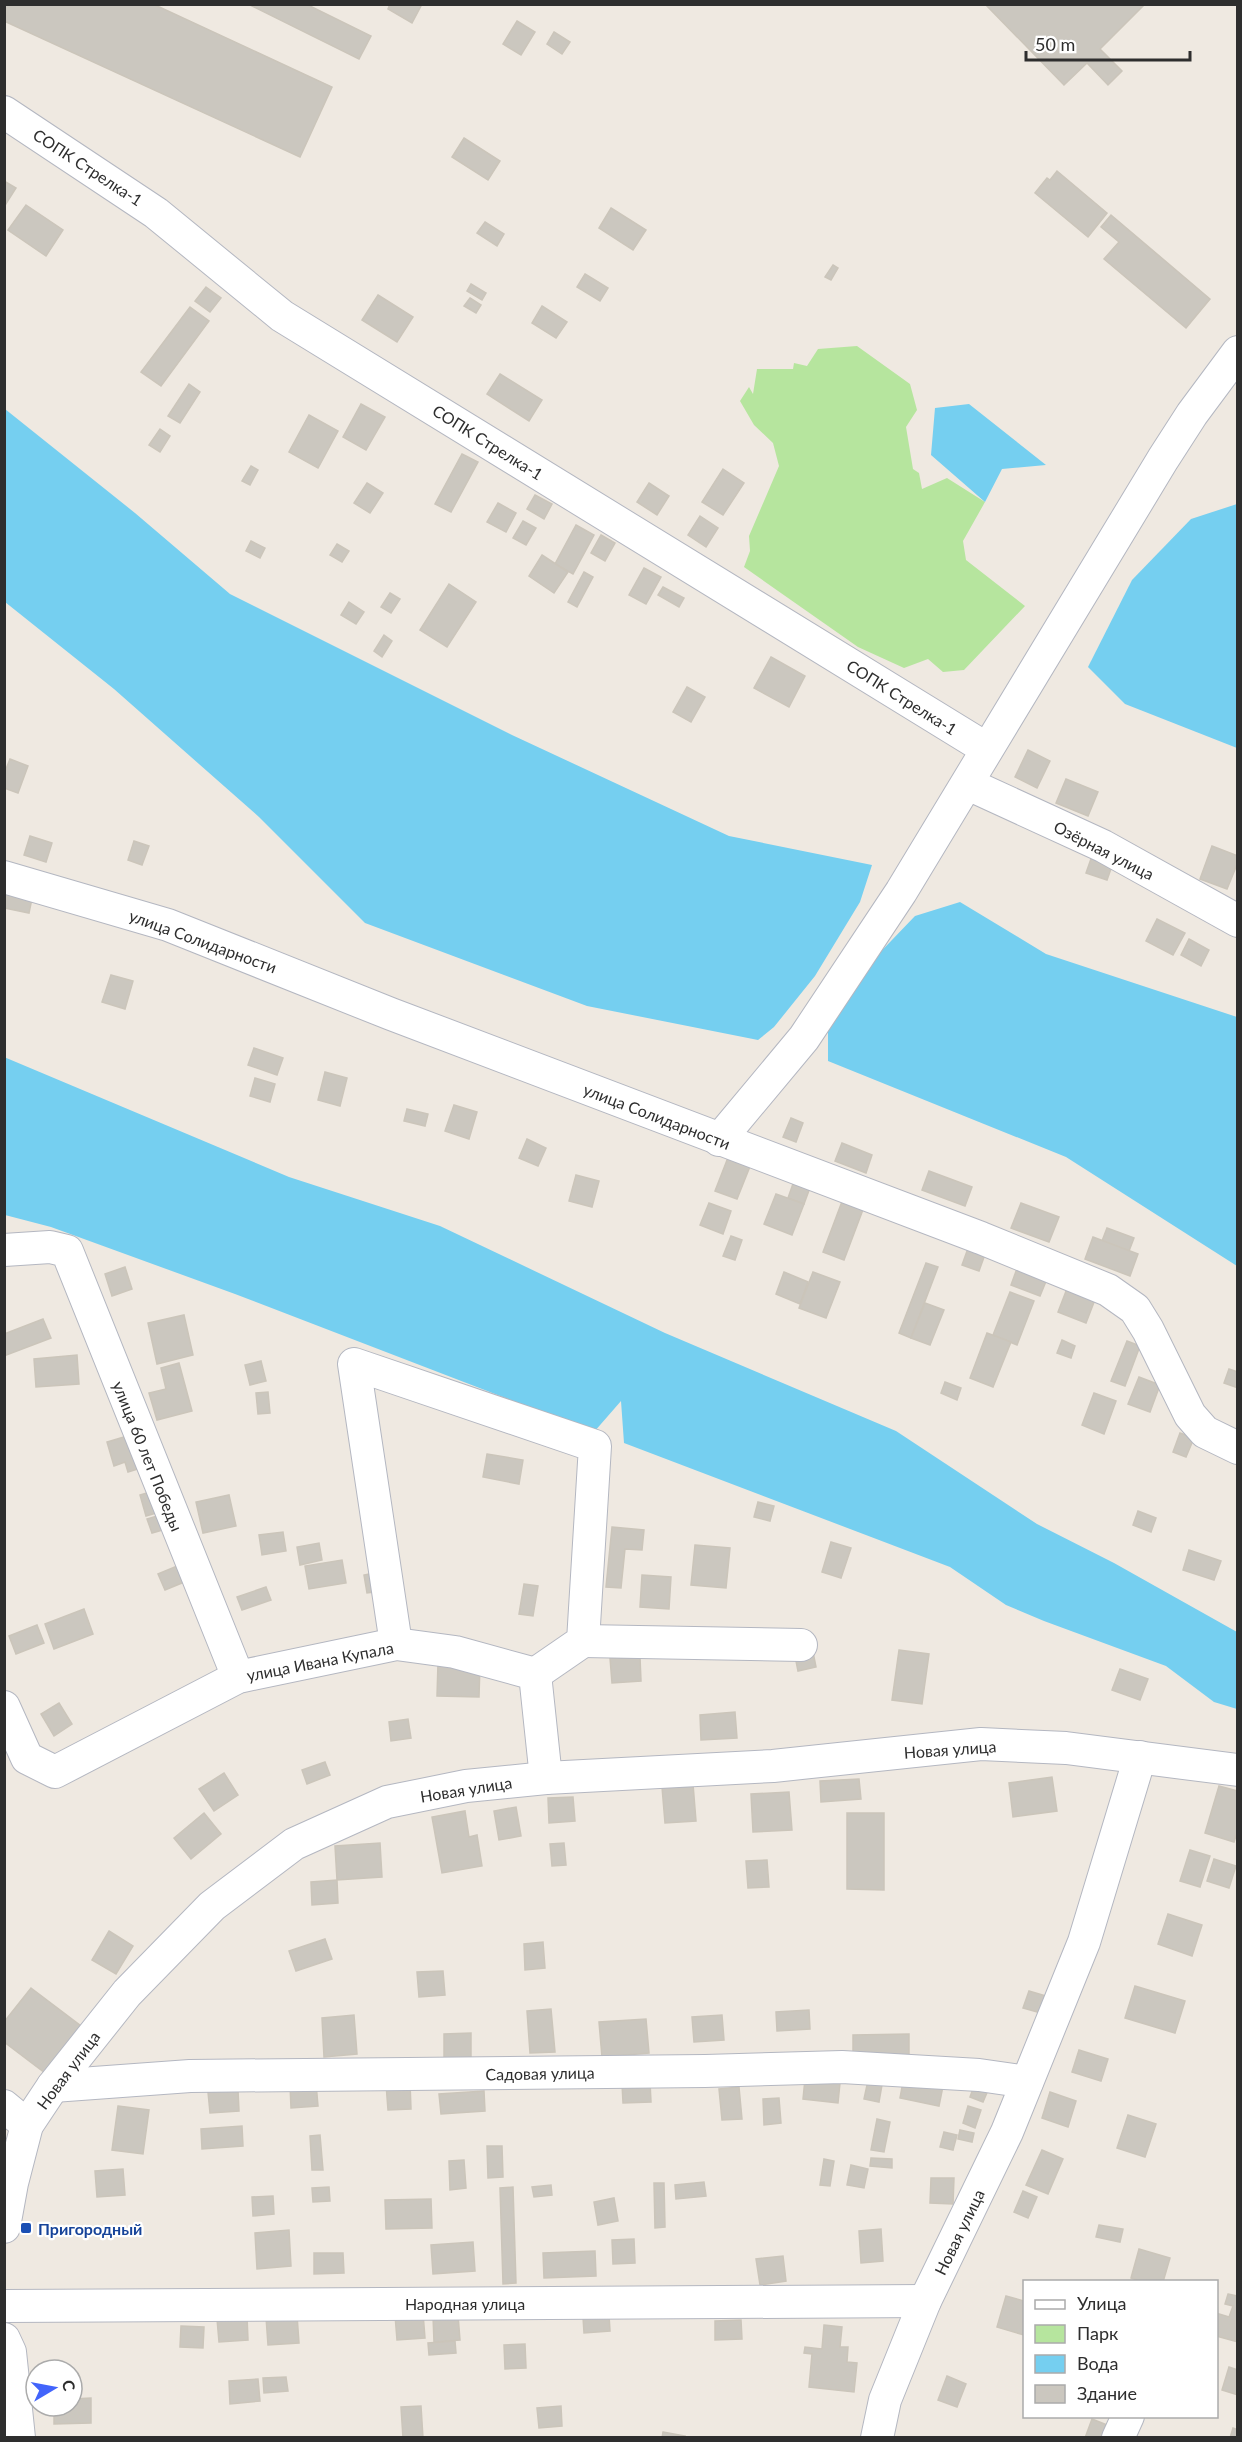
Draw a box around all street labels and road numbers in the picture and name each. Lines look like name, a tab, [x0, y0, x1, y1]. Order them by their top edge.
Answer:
street label: СОПК Стрелка-1	[30, 125, 146, 209]
street label: СОПК Стрелка-1	[429, 400, 547, 484]
street label: СОПК Стрелка-1	[843, 655, 961, 739]
street label: Озёрная улица	[1051, 817, 1157, 883]
street label: улица Солидарности	[127, 905, 279, 977]
street label: улица Солидарности	[581, 1079, 733, 1153]
street label: улица 60 лет Победы	[109, 1378, 187, 1534]
street label: улица Ивана Купала	[245, 1637, 395, 1685]
street label: Новая улица	[903, 1736, 997, 1762]
street label: Новая улица	[419, 1772, 513, 1806]
street label: Новая улица	[33, 2027, 103, 2113]
street label: Садовая улица	[485, 2063, 595, 2083]
street label: Новая улица	[930, 2186, 988, 2278]
street label: Народная улица	[405, 2294, 525, 2313]

